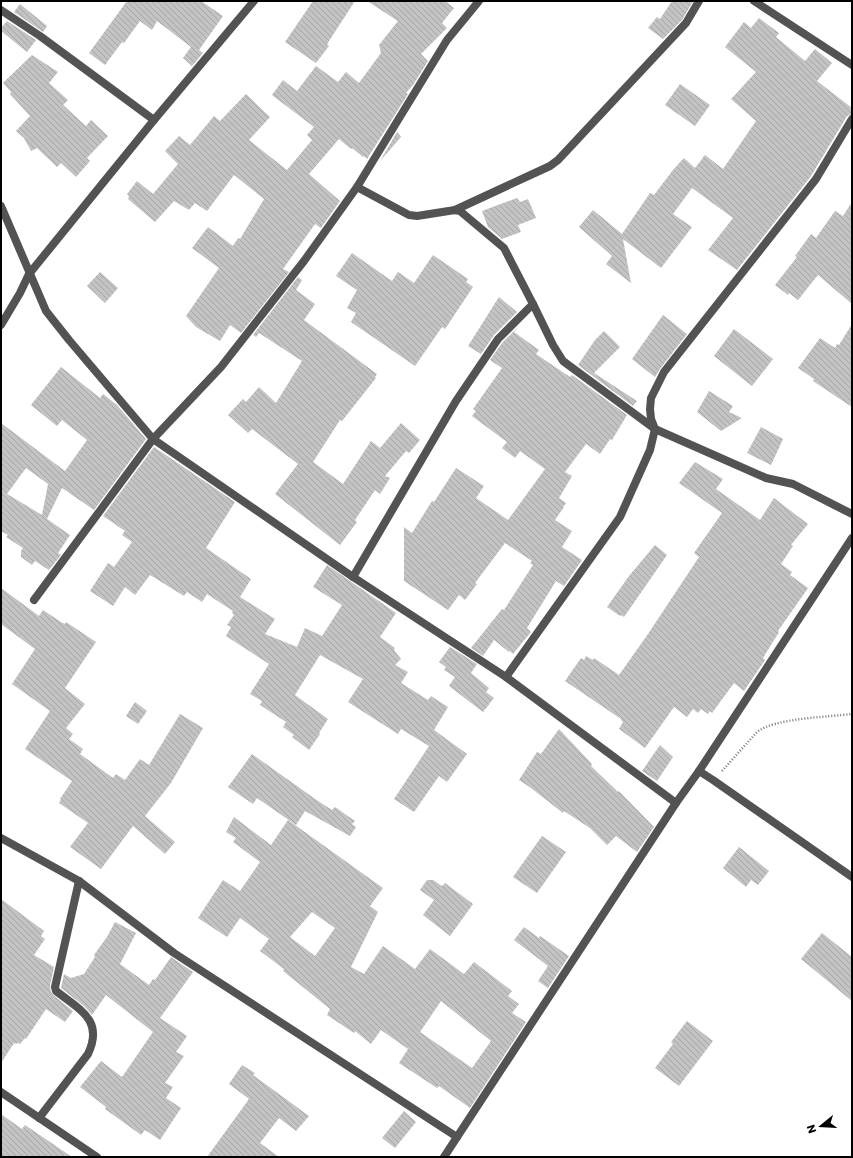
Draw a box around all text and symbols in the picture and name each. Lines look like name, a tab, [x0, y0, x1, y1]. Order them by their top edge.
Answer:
north arrow	[801, 1106, 841, 1146]
text: N	[803, 1123, 820, 1136]

